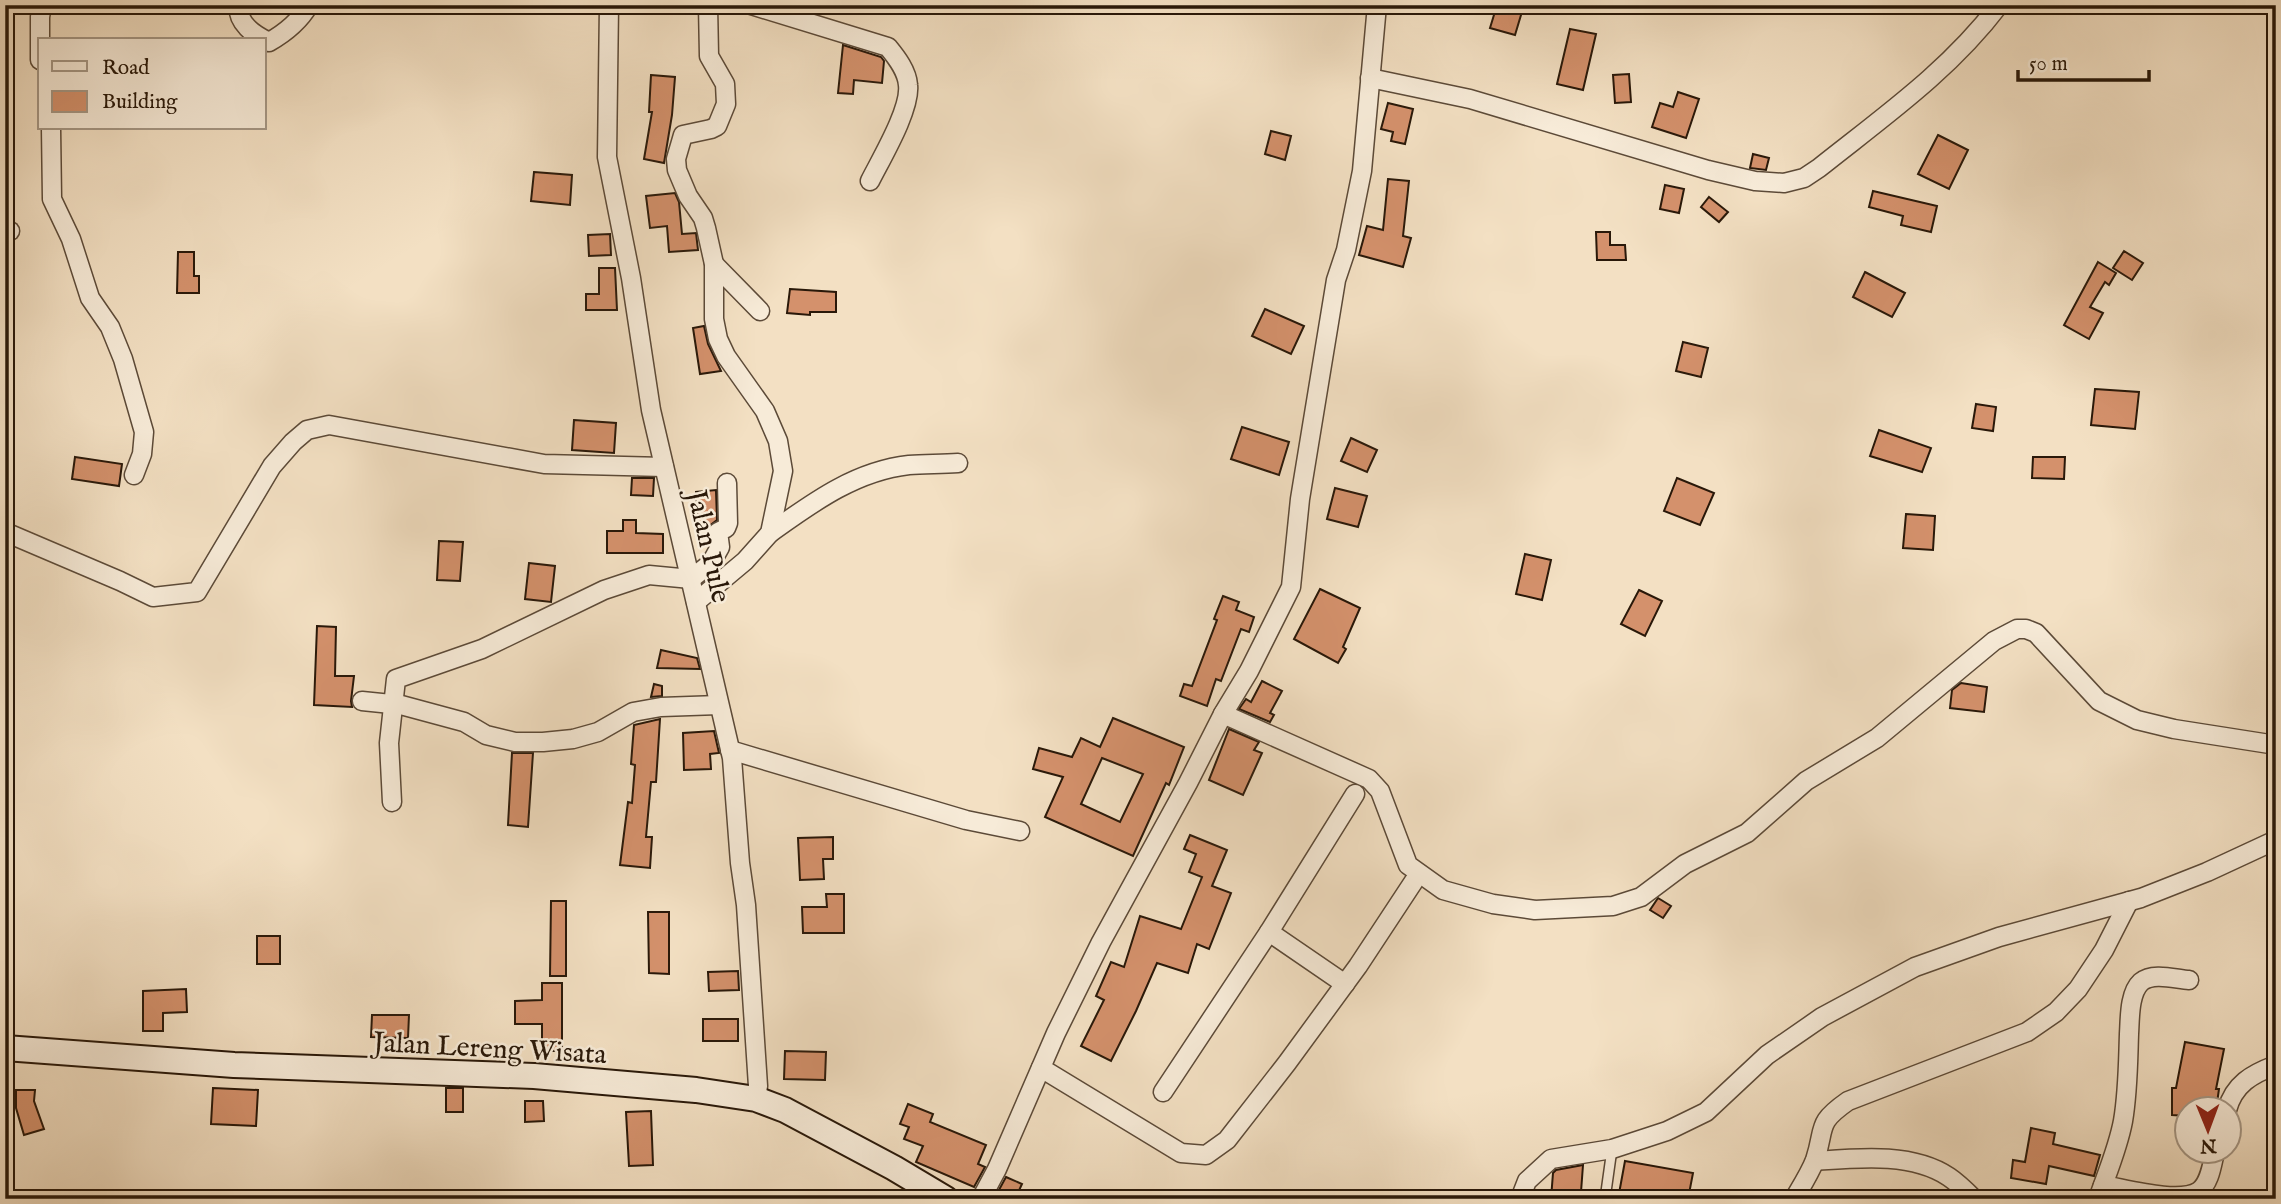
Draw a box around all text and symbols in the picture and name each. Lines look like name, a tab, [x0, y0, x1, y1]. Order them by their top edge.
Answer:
legend	[38, 38, 266, 130]
scale bar	[2018, 38, 2150, 82]
text: 50 m	[2029, 51, 2068, 78]
text: Road	[102, 55, 150, 82]
text: Building	[102, 89, 178, 116]
street label: Jalan Pule	[677, 484, 738, 607]
street label: Jalan Lereng Wisata	[369, 1026, 608, 1073]
north arrow	[2172, 1096, 2242, 1166]
text: N	[2199, 1133, 2218, 1157]

